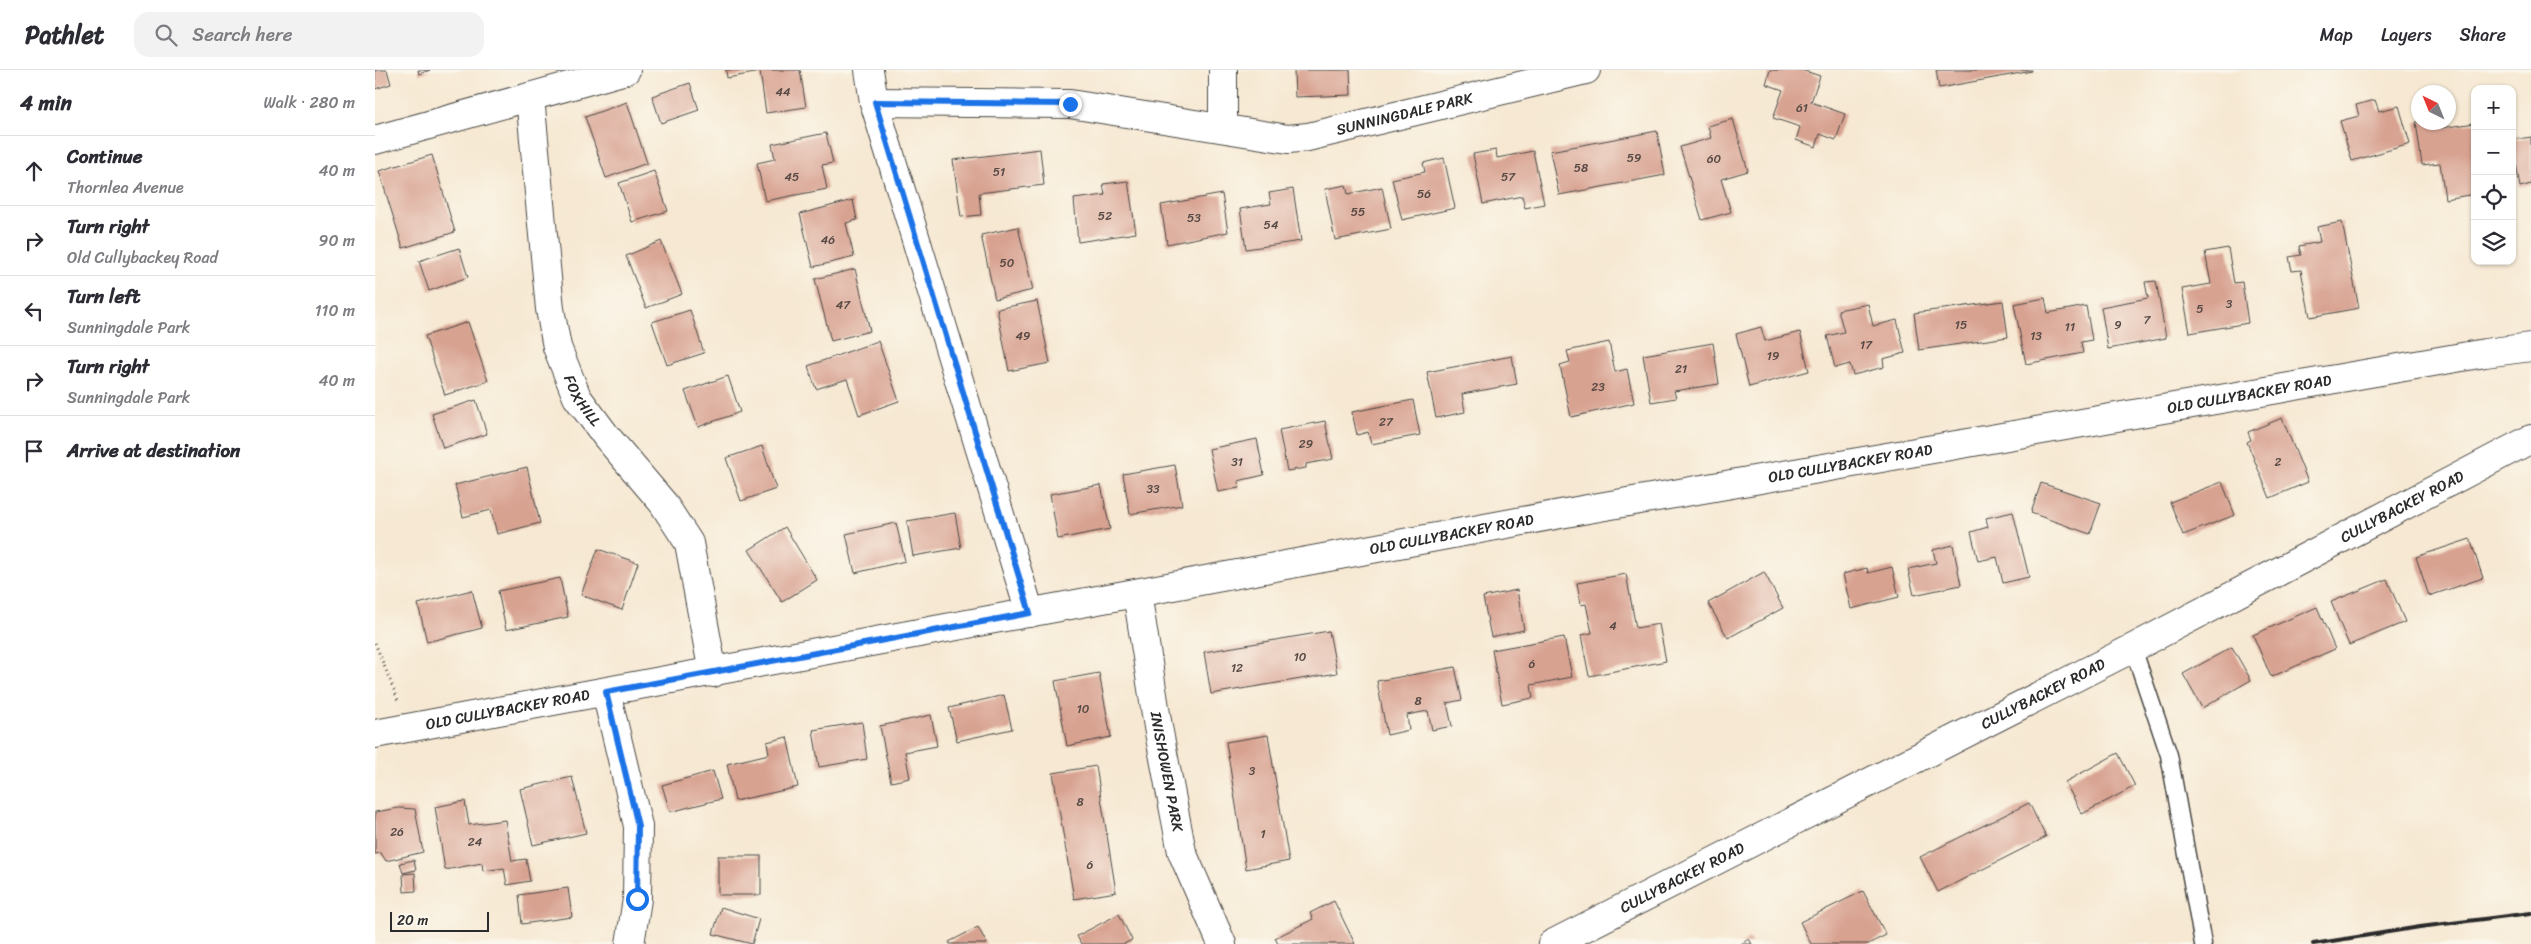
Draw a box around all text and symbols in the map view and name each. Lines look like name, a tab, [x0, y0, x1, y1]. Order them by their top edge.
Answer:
search box	[134, 12, 484, 57]
text: Pathlet	[25, 14, 104, 56]
text: Search here	[192, 18, 292, 51]
text: Map	[2320, 19, 2353, 51]
text: Layers	[2381, 19, 2432, 51]
text: Share	[2460, 19, 2506, 51]
icon: search	[152, 21, 180, 49]
house number: 44	[775, 81, 791, 103]
text: 4 min	[20, 84, 72, 122]
street label: SUNNINGDALE PARK	[1334, 85, 1476, 143]
north arrow	[2411, 85, 2456, 130]
map controls	[2471, 85, 2516, 265]
button: +	[2471, 85, 2516, 130]
text: Walk · 280 m	[264, 88, 355, 117]
route end	[1059, 93, 1082, 116]
house number: 61	[1796, 97, 1808, 119]
button: −	[2471, 130, 2516, 175]
text: Continue	[67, 140, 143, 173]
house number: 59	[1627, 147, 1641, 169]
house number: 60	[1707, 148, 1722, 170]
text: 40 m	[318, 156, 355, 185]
icon: ahead	[20, 157, 48, 185]
house number: 58	[1574, 157, 1588, 179]
house number: 51	[993, 161, 1005, 183]
house number: 45	[785, 166, 799, 188]
house number: 57	[1501, 166, 1516, 188]
text: Thornlea Avenue	[67, 173, 184, 202]
button: locate	[2471, 175, 2516, 220]
house number: 56	[1417, 183, 1431, 205]
house number: 55	[1351, 201, 1365, 223]
house number: 52	[1098, 205, 1112, 227]
house number: 53	[1187, 207, 1201, 229]
text: Turn right	[67, 210, 149, 243]
house number: 54	[1264, 214, 1279, 236]
button: layers	[2471, 220, 2516, 265]
text: 90 m	[319, 226, 355, 255]
icon: right	[20, 227, 48, 255]
house number: 46	[821, 229, 835, 251]
text: Old Cullybackey Road	[67, 243, 218, 272]
house number: 50	[1000, 252, 1015, 274]
text: Turn left	[67, 280, 140, 313]
house number: 3	[2226, 293, 2233, 315]
house number: 47	[836, 294, 851, 316]
text: 110 m	[315, 296, 355, 325]
icon: left	[20, 297, 48, 325]
house number: 5	[2196, 298, 2204, 320]
house number: 7	[2144, 309, 2152, 331]
text: Sunningdale Park	[67, 313, 190, 342]
house number: 15	[1955, 314, 1967, 336]
house number: 9	[2114, 314, 2122, 336]
house number: 11	[2065, 316, 2075, 338]
house number: 49	[1016, 325, 1030, 347]
house number: 13	[2030, 325, 2042, 347]
house number: 17	[1860, 334, 1873, 356]
house number: 19	[1767, 345, 1779, 367]
text: Turn right	[67, 350, 149, 383]
house number: 21	[1675, 358, 1687, 380]
text: 40 m	[318, 366, 355, 395]
icon: right	[20, 367, 48, 395]
street label: OLD CULLYBACKEY ROAD	[2165, 367, 2334, 421]
street label: FOXHILL	[556, 371, 608, 432]
house number: 23	[1591, 376, 1605, 398]
text: Sunningdale Park	[67, 383, 190, 412]
house number: 27	[1379, 411, 1394, 433]
house number: 29	[1299, 433, 1313, 455]
text: Arrive at destination	[67, 434, 240, 467]
street label: OLD CULLYBACKEY ROAD	[1766, 436, 1935, 490]
icon: arrive	[20, 437, 48, 465]
house number: 31	[1231, 451, 1243, 473]
house number: 2	[2275, 451, 2282, 473]
street label: CULLYBACKEY ROAD	[2335, 463, 2469, 550]
house number: 33	[1146, 478, 1160, 500]
street label: OLD CULLYBACKEY ROAD	[1367, 506, 1536, 562]
house number: 4	[1609, 615, 1617, 637]
house number: 10	[1294, 646, 1307, 668]
street label: CULLYBACKEY ROAD	[1976, 651, 2110, 737]
house number: 6	[1529, 653, 1536, 675]
house number: 12	[1231, 657, 1243, 679]
street label: OLD CULLYBACKEY ROAD	[424, 681, 592, 737]
house number: 8	[1414, 690, 1422, 712]
house number: 10	[1077, 698, 1090, 720]
street label: INISHOWEN PARK	[1143, 709, 1191, 835]
house number: 3	[1249, 760, 1256, 782]
house number: 8	[1076, 791, 1084, 813]
house number: 26	[390, 821, 404, 843]
house number: 1	[1260, 823, 1266, 845]
house number: 24	[468, 831, 483, 853]
street label: CULLYBACKEY ROAD	[1615, 835, 1749, 920]
house number: 6	[1087, 854, 1094, 876]
route start	[626, 888, 649, 911]
text: 20 m	[397, 908, 428, 933]
scale bar	[390, 909, 489, 932]

